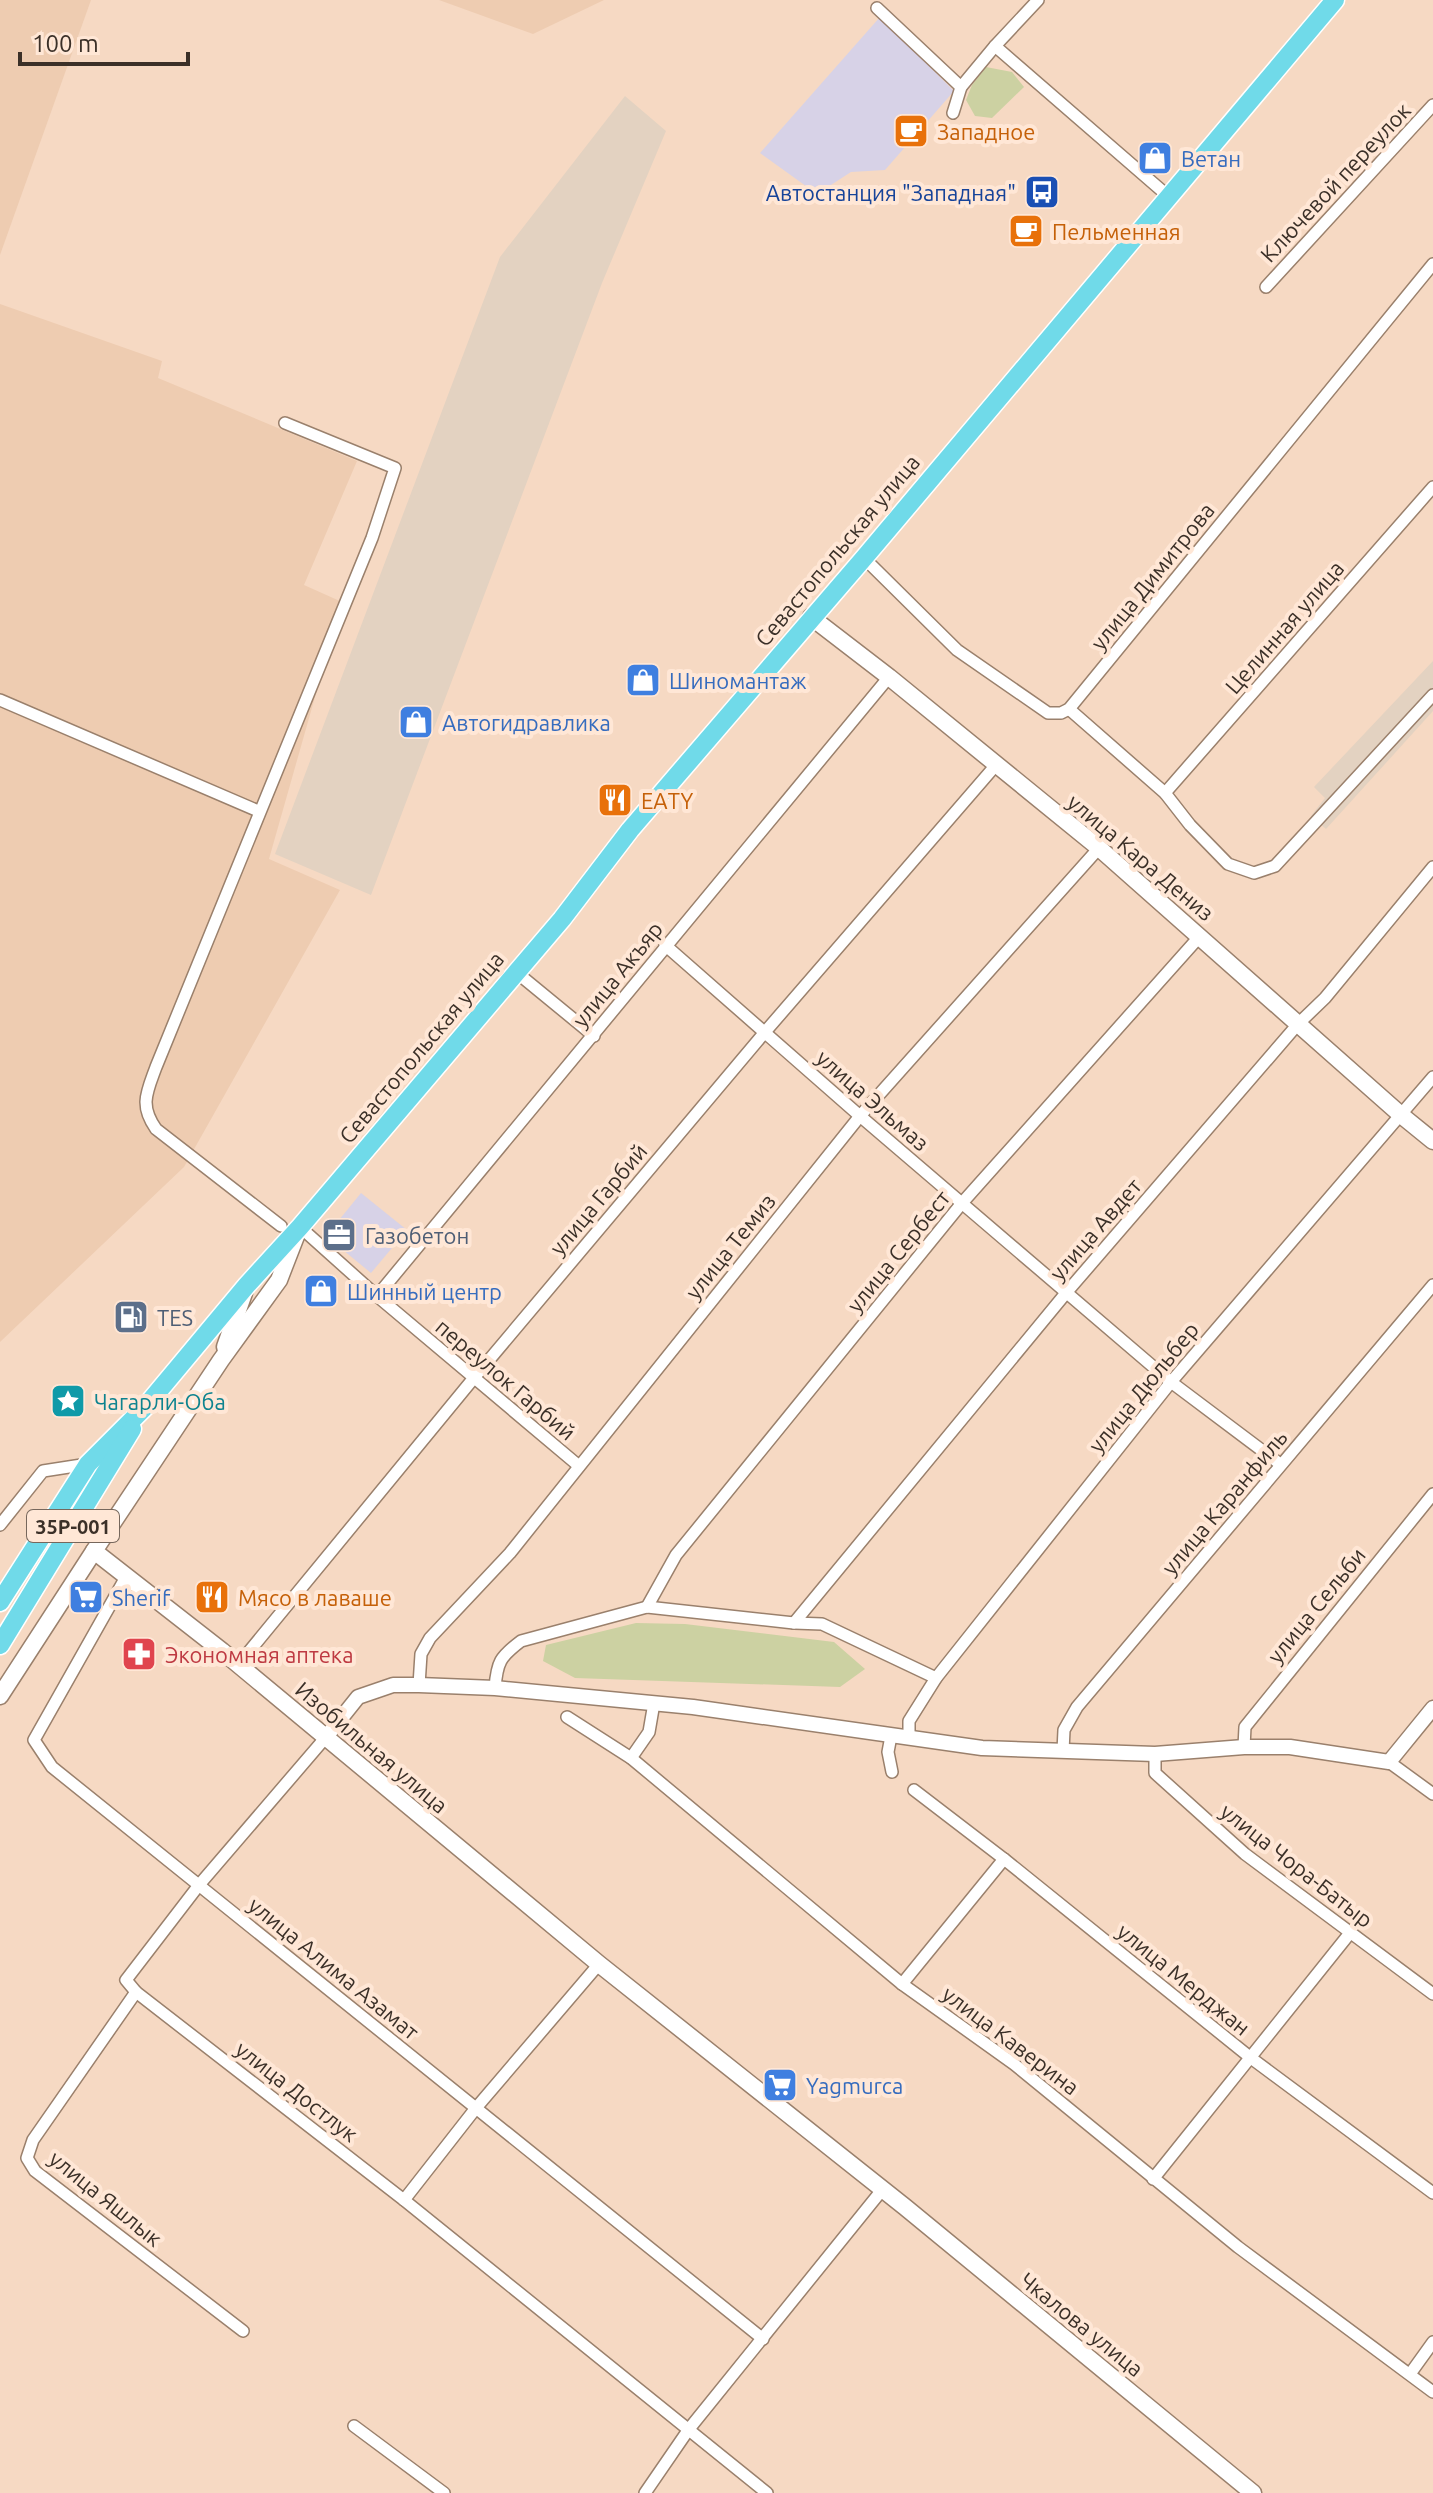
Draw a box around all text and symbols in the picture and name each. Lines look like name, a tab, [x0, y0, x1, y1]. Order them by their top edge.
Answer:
scale bar	[20, 16, 188, 66]
text: 100 m	[32, 30, 99, 57]
street label: Ключевой переулок	[1255, 97, 1415, 267]
cafe icon: Западное	[892, 112, 930, 150]
place label: Западное	[937, 119, 1035, 144]
shop icon: Ветан	[1136, 139, 1174, 177]
place label: Ветан	[1181, 146, 1241, 171]
bus stop icon: Автостанция "Западная"	[1023, 173, 1061, 211]
place label: Автостанция "Западная"	[766, 180, 1016, 205]
cafe icon: Пельменная	[1007, 212, 1045, 250]
place label: Пельменная	[1052, 219, 1181, 244]
street label: Севастопольская улица	[750, 449, 924, 651]
street label: улица Димитрова	[1085, 498, 1219, 654]
street label: Целинная улица	[1220, 556, 1348, 698]
shop icon: Шиномантаж	[624, 661, 662, 699]
place label: Шиномантаж	[669, 668, 807, 693]
shop icon: Автогидравлика	[397, 703, 435, 741]
place label: Автогидравлика	[442, 710, 611, 735]
restaurant icon: EАTY	[596, 781, 634, 819]
place label: EАTY	[641, 788, 694, 813]
street label: улица Кара Дениз	[1063, 789, 1219, 925]
street label: улица Акъяр	[567, 916, 667, 1032]
street label: Севастопольская улица	[334, 946, 508, 1148]
street label: улица Эльмаз	[812, 1044, 934, 1156]
street label: улица Гарбий	[544, 1138, 652, 1260]
street label: улица Авдет	[1044, 1173, 1146, 1285]
street label: улица Сербест	[841, 1185, 955, 1317]
street label: улица Темиз	[680, 1188, 780, 1304]
office icon: Газобетон	[320, 1216, 358, 1254]
place label: Газобетон	[365, 1223, 469, 1248]
shop icon: Шинный центр	[302, 1272, 340, 1310]
place label: Шинный центр	[347, 1279, 502, 1304]
fuel station icon: TES	[112, 1298, 150, 1336]
place label: TES	[157, 1305, 193, 1330]
street label: переулок Гарбий	[431, 1313, 581, 1445]
street label: улица Дюльбер	[1083, 1317, 1203, 1457]
place icon: Чагарли-Оба	[49, 1382, 87, 1420]
place label: Чагарли-Оба	[94, 1389, 226, 1414]
street label: улица Каранфиль	[1156, 1425, 1292, 1579]
road number: 35Р-001	[27, 1510, 119, 1542]
street label: улица Сельби	[1262, 1542, 1370, 1668]
supermarket icon: Sherif	[67, 1578, 105, 1616]
restaurant icon: Мясо в лаваше	[193, 1578, 231, 1616]
place label: Sherif	[112, 1585, 171, 1610]
place label: Мясо в лаваше	[238, 1585, 392, 1610]
pharmacy icon: Экономная аптека	[120, 1635, 158, 1673]
place label: Экономная аптека	[165, 1642, 353, 1667]
street label: Изобильная улица	[291, 1676, 453, 1818]
street label: улица Чора-Батыр	[1216, 1798, 1378, 1932]
street label: улица Алима Азамат	[244, 1892, 424, 2044]
street label: улица Мерджан	[1113, 1918, 1255, 2040]
street label: улица Каверина	[938, 1981, 1084, 2099]
street label: улица Достлук	[231, 2036, 363, 2146]
supermarket icon: Yagmurca	[761, 2066, 799, 2104]
place label: Yagmurca	[806, 2073, 903, 2098]
street label: улица Яшлык	[45, 2145, 167, 2251]
street label: Чкалова улица	[1016, 2267, 1148, 2381]

